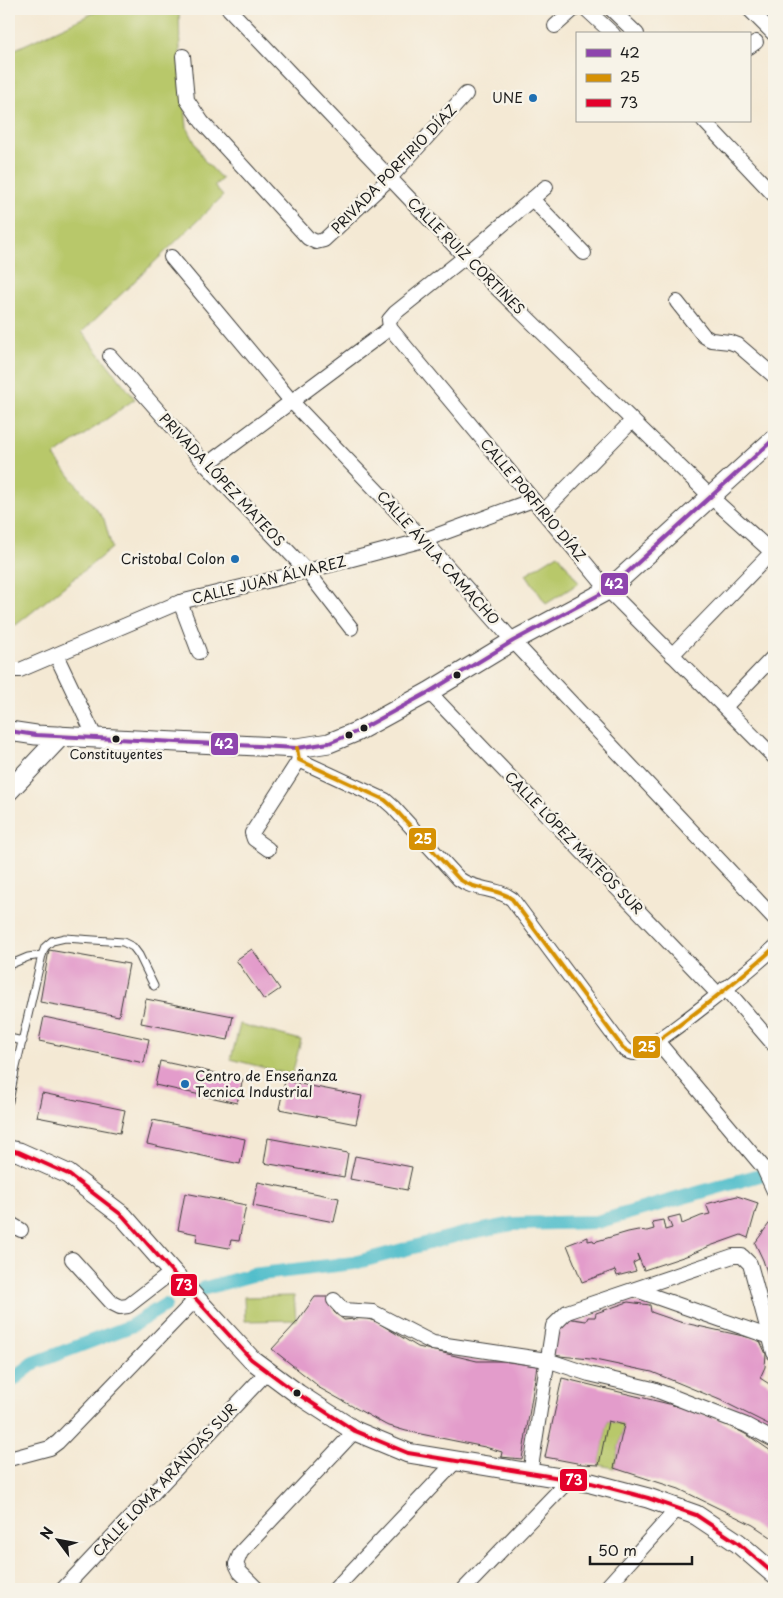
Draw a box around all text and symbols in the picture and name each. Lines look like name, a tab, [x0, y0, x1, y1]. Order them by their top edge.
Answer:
legend	[576, 32, 750, 122]
text: 42	[620, 40, 640, 63]
text: 25	[620, 64, 640, 87]
place label: UNE	[492, 87, 523, 108]
text: 73	[620, 90, 638, 113]
marker: UNE	[527, 92, 539, 104]
street label: PRIVADA PORFIRIO DÍAZ	[326, 99, 461, 238]
street label: CALLE RUIZ CORTINES	[403, 192, 530, 319]
street label: PRIVADA LÓPEZ MATEOS	[155, 408, 290, 551]
street label: CALLE PORFIRIO DÍAZ	[476, 434, 591, 566]
street label: CALLE ÁVILA CAMACHO	[372, 486, 505, 629]
place label: Cristobal Colon	[121, 548, 225, 569]
street label: CALLE JUAN ÁLVAREZ	[190, 550, 348, 609]
marker: Cristobal Colon	[229, 553, 241, 565]
line badge: 42	[600, 572, 629, 596]
text: 42	[605, 573, 624, 594]
unlabelled marker	[452, 670, 462, 680]
unlabelled marker	[359, 723, 369, 733]
unlabelled marker	[344, 730, 354, 740]
line badge: 42	[210, 732, 239, 756]
text: 42	[215, 733, 234, 754]
marker: Constituyentes	[111, 734, 121, 744]
place label: Constituyentes	[70, 744, 162, 763]
street label: CALLE LÓPEZ MATEOS SUR	[500, 766, 648, 919]
line badge: 25	[408, 827, 437, 851]
text: 25	[414, 828, 432, 849]
line badge: 25	[632, 1035, 661, 1059]
text: 25	[638, 1036, 656, 1057]
place label: Centro de Enseñanza Tecnica Industrial	[195, 1065, 337, 1102]
marker: Centro de Enseñanza Tecnica Industrial	[179, 1078, 191, 1090]
line badge: 73	[170, 1273, 198, 1297]
text: 73	[175, 1274, 193, 1295]
unlabelled marker	[292, 1388, 302, 1398]
street label: CALLE LOMA ARANDAS SUR	[88, 1398, 242, 1561]
line badge: 73	[559, 1468, 588, 1492]
text: 73	[565, 1469, 583, 1490]
north arrow	[32, 1516, 82, 1566]
text: N	[35, 1523, 58, 1543]
scale bar	[590, 1533, 693, 1565]
text: 50 m	[598, 1538, 637, 1561]

